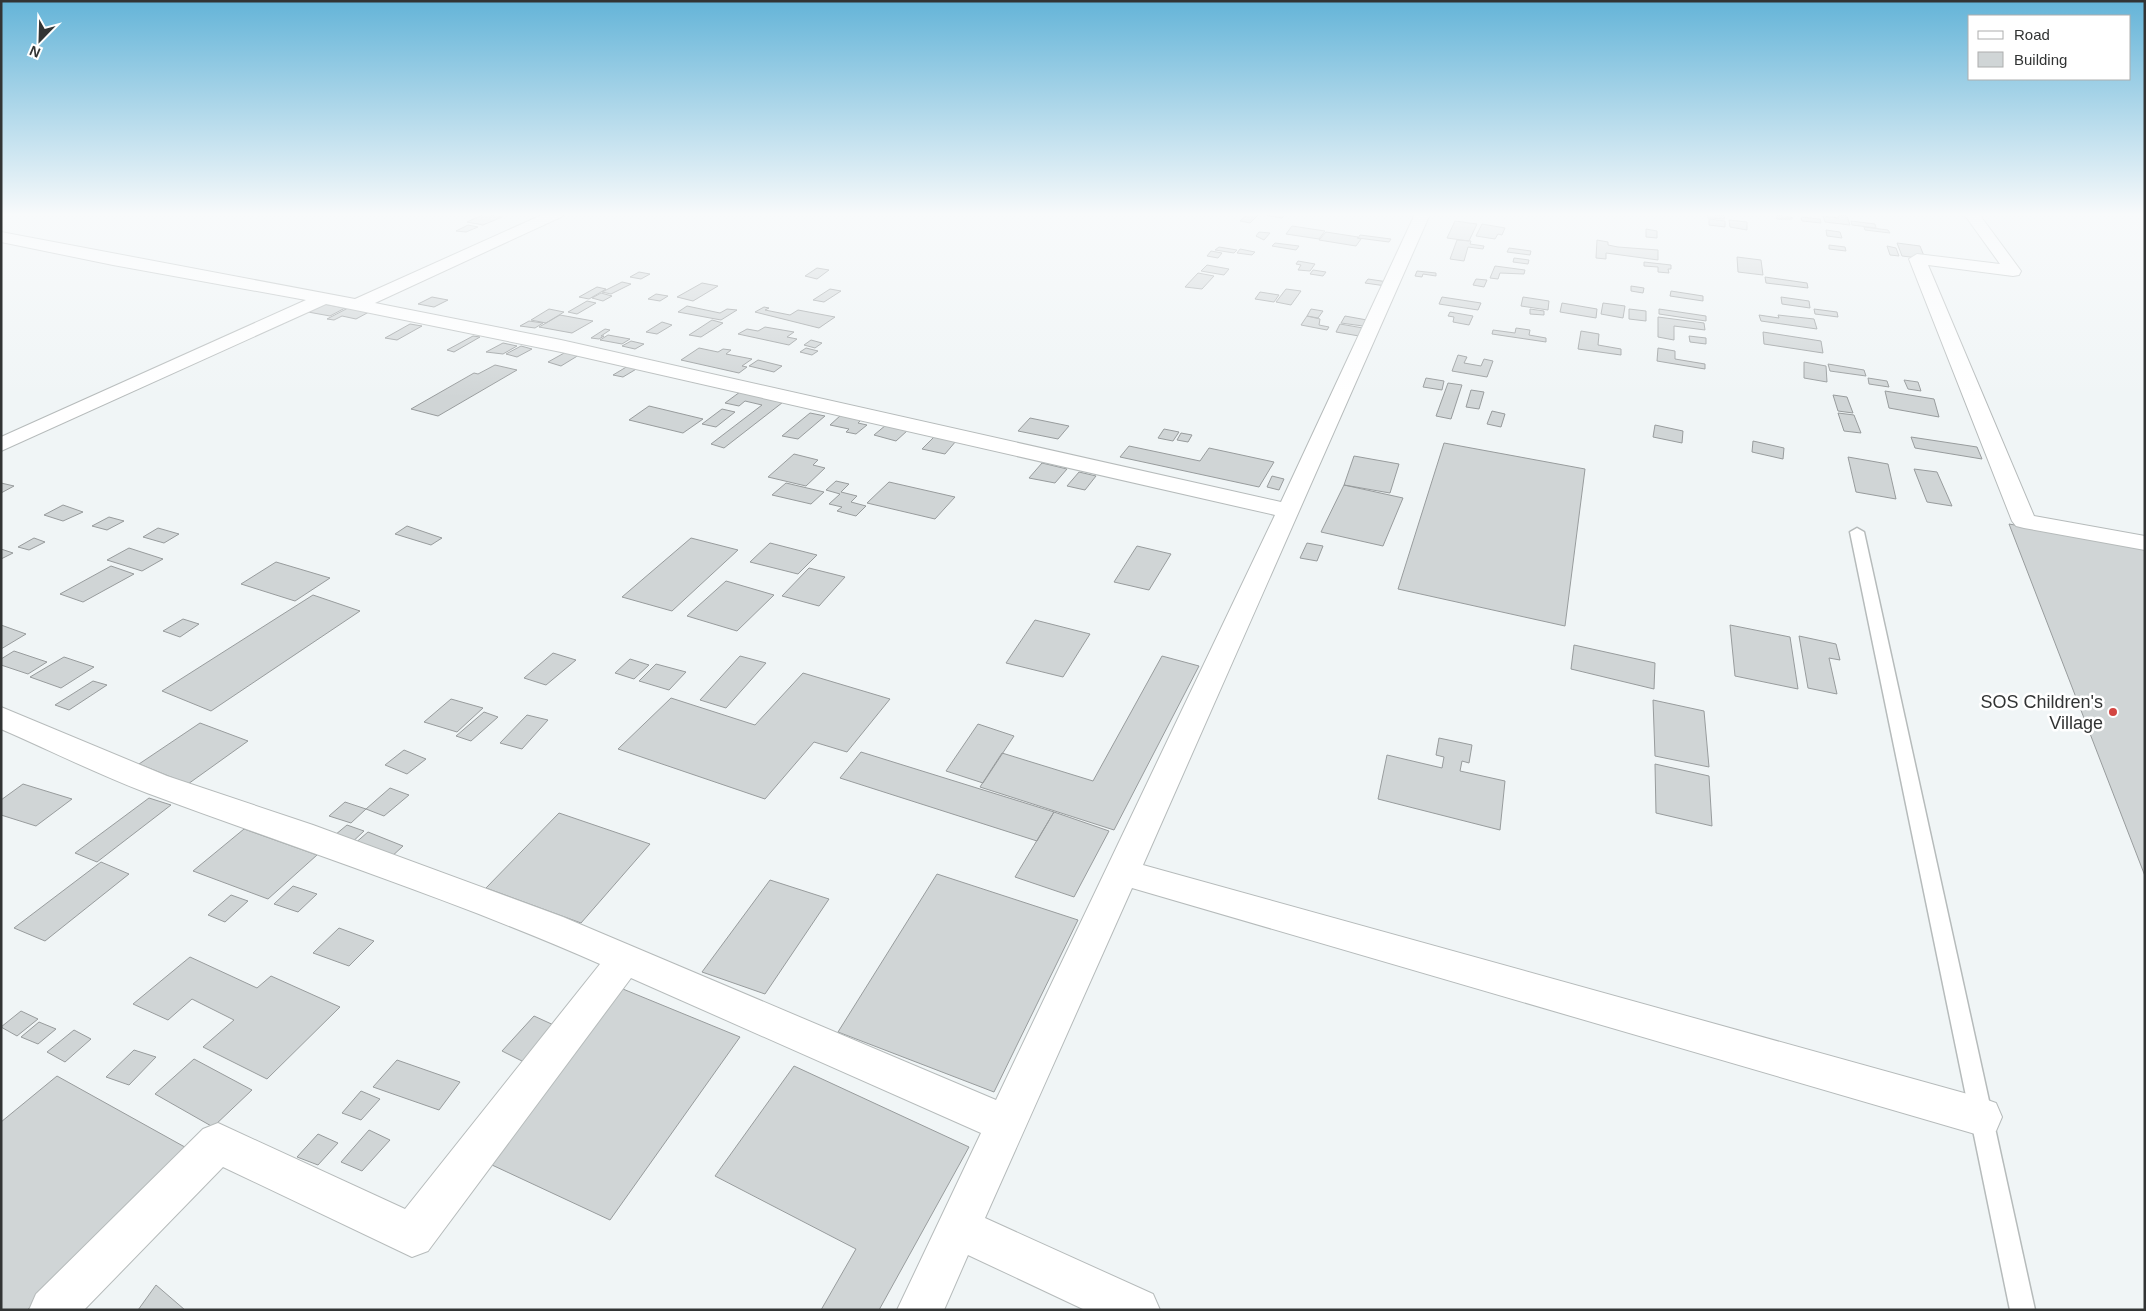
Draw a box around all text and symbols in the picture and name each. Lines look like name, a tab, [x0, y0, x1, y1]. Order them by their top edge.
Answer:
north arrow	[15, 15, 65, 65]
legend	[1968, 15, 2131, 80]
text: Road	[2014, 26, 2050, 43]
text: N	[27, 43, 43, 61]
text: Building	[2014, 51, 2067, 68]
place label: SOS Children's Village	[1981, 692, 2103, 733]
marker: SOS Children's Village	[2107, 706, 2119, 718]

